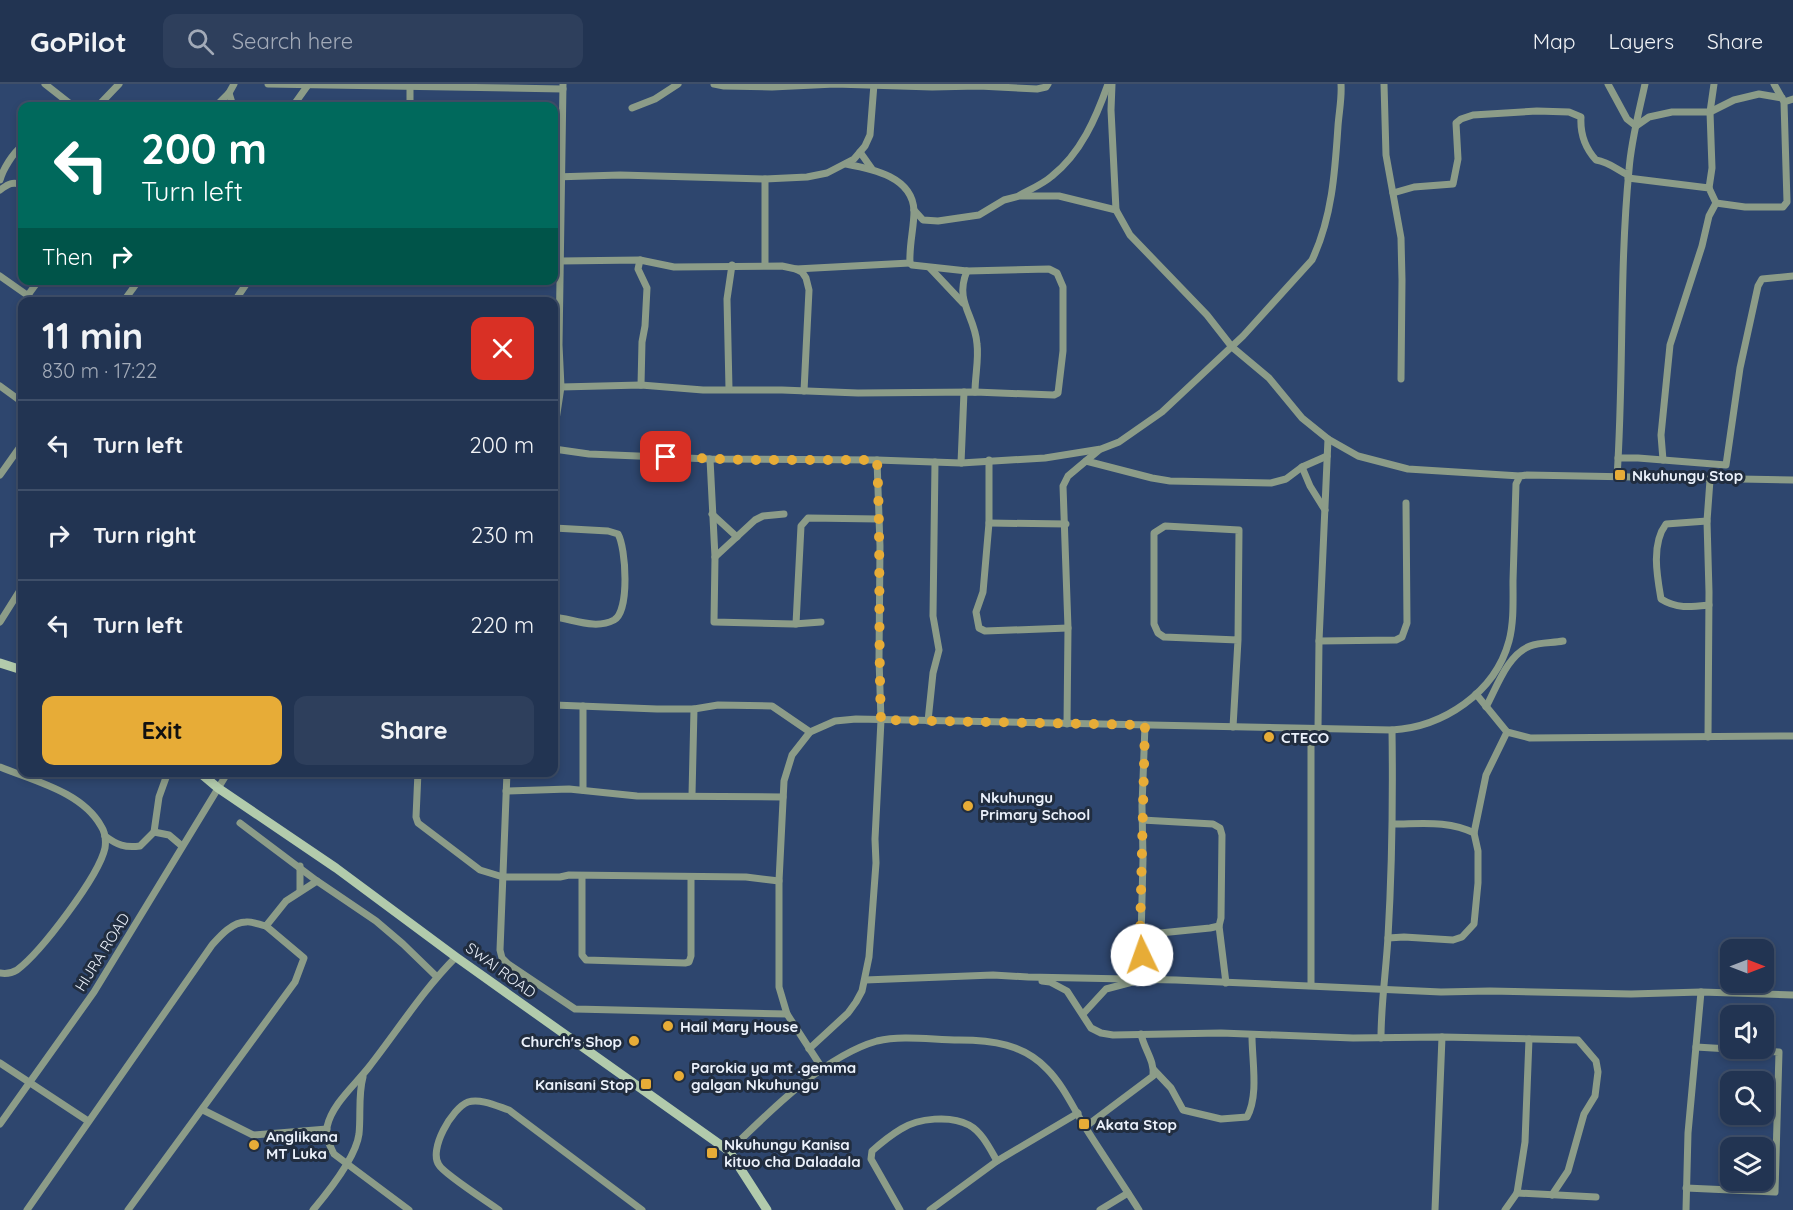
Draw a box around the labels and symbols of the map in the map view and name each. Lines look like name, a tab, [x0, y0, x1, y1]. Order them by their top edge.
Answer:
pin	[640, 431, 691, 482]
place label: Nkuhungu Stop	[1632, 466, 1743, 485]
marker: Nkuhungu Stop	[1613, 468, 1627, 482]
place label: CTECO	[1281, 728, 1329, 747]
marker: CTECO	[1262, 730, 1276, 744]
place label: Nkuhungu Primary School	[980, 788, 1090, 824]
marker: Nkuhungu Primary School	[961, 799, 975, 813]
street label: HIJRA ROAD	[70, 909, 134, 995]
position arrow	[1110, 923, 1174, 987]
street label: SWAI ROAD	[462, 938, 540, 1002]
north arrow	[1720, 939, 1774, 993]
place label: Hail Mary House	[680, 1017, 798, 1036]
marker: Hail Mary House	[661, 1019, 675, 1033]
place label: Church's Shop	[521, 1032, 622, 1051]
marker: Church's Shop	[627, 1034, 641, 1048]
place label: Parokia ya mt .gemma galgan Nkuhungu	[691, 1058, 856, 1094]
marker: Parokia ya mt .gemma galgan Nkuhungu	[672, 1069, 686, 1083]
place label: Kanisani Stop	[535, 1075, 634, 1094]
marker: Kanisani Stop	[639, 1077, 653, 1091]
place label: Akata Stop	[1096, 1115, 1177, 1134]
marker: Akata Stop	[1077, 1117, 1091, 1131]
place label: Anglikana MT Luka	[266, 1127, 338, 1163]
place label: Nkuhungu Kanisa kituo cha Daladala	[724, 1135, 861, 1171]
marker: Anglikana MT Luka	[247, 1138, 261, 1152]
marker: Nkuhungu Kanisa kituo cha Daladala	[705, 1146, 719, 1160]

